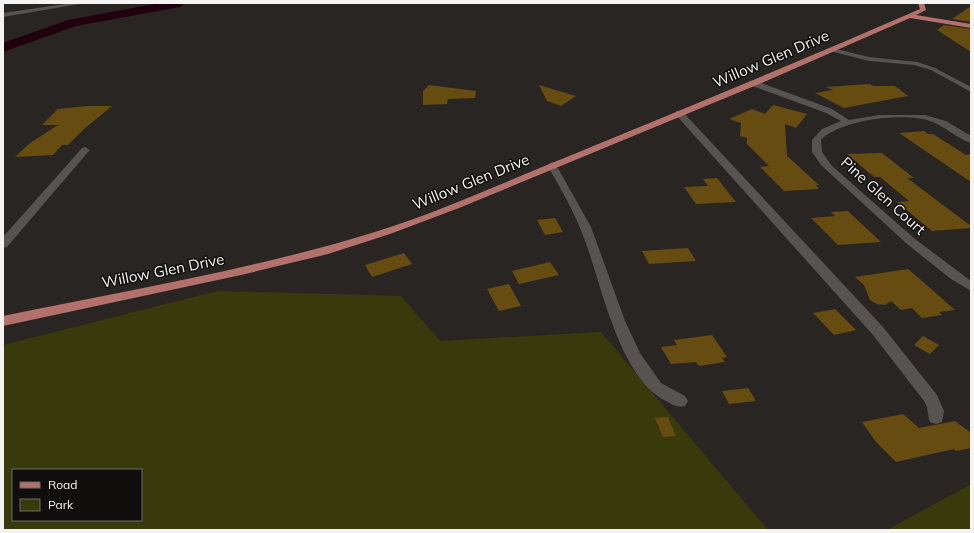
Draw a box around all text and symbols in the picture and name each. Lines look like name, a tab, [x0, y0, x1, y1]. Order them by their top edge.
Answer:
street label: Willow Glen Drive	[710, 25, 832, 92]
street label: Willow Glen Drive	[410, 149, 532, 214]
street label: Pine Glen Court	[837, 153, 930, 239]
street label: Willow Glen Drive	[100, 249, 226, 292]
legend	[12, 469, 142, 521]
text: Road	[48, 477, 77, 492]
text: Park	[48, 497, 74, 512]

